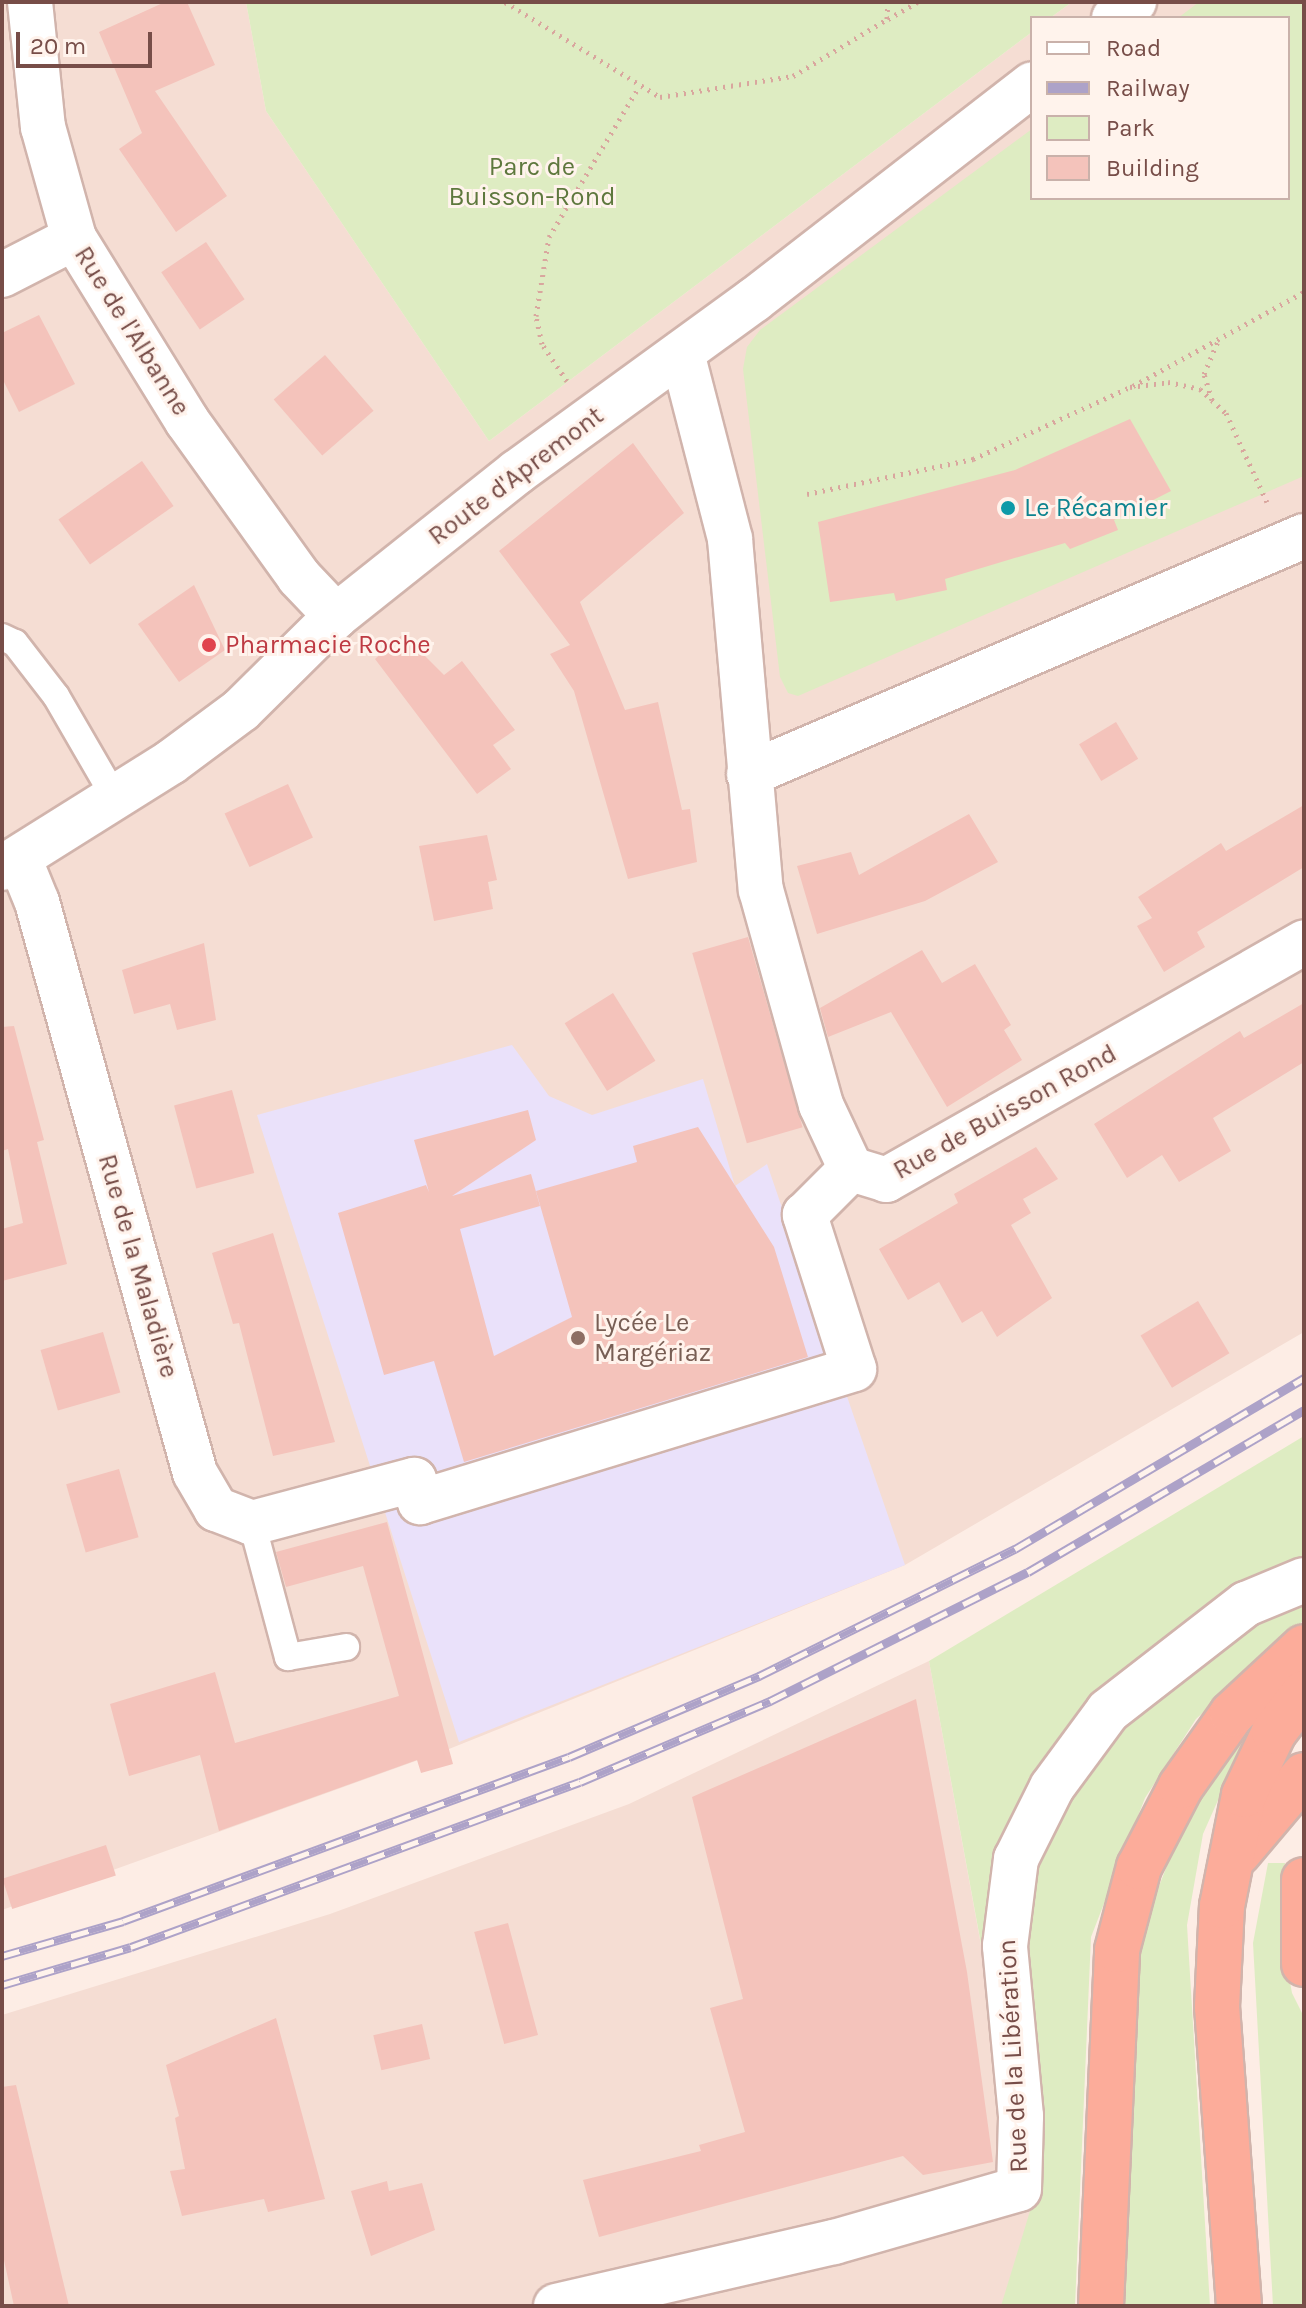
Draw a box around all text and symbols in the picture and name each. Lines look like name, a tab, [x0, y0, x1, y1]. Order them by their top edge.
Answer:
scale bar	[20, 16, 156, 66]
legend	[1030, 16, 1290, 200]
text: 20 m	[30, 32, 86, 60]
text: Road	[1106, 34, 1161, 62]
text: Railway	[1106, 74, 1190, 102]
text: Park	[1106, 114, 1155, 142]
park label: Parc de Buisson-Rond	[448, 151, 616, 212]
text: Building	[1106, 154, 1199, 182]
street label: Rue de l'Albanne	[67, 241, 197, 421]
street label: Route d'Apremont	[422, 400, 610, 552]
place label: Le Récamier	[1024, 492, 1168, 524]
marker: Le Récamier	[999, 499, 1017, 517]
place label: Pharmacie Roche	[225, 629, 431, 661]
marker: Pharmacie Roche	[200, 636, 218, 654]
street label: Rue de Buisson Rond	[888, 1038, 1122, 1186]
street label: Rue de la Maladière	[91, 1151, 185, 1381]
place label: Lycée Le Margériaz	[594, 1307, 711, 1368]
marker: Lycée Le Margériaz	[569, 1329, 587, 1347]
street label: Rue de la Libération	[991, 1938, 1035, 2174]

